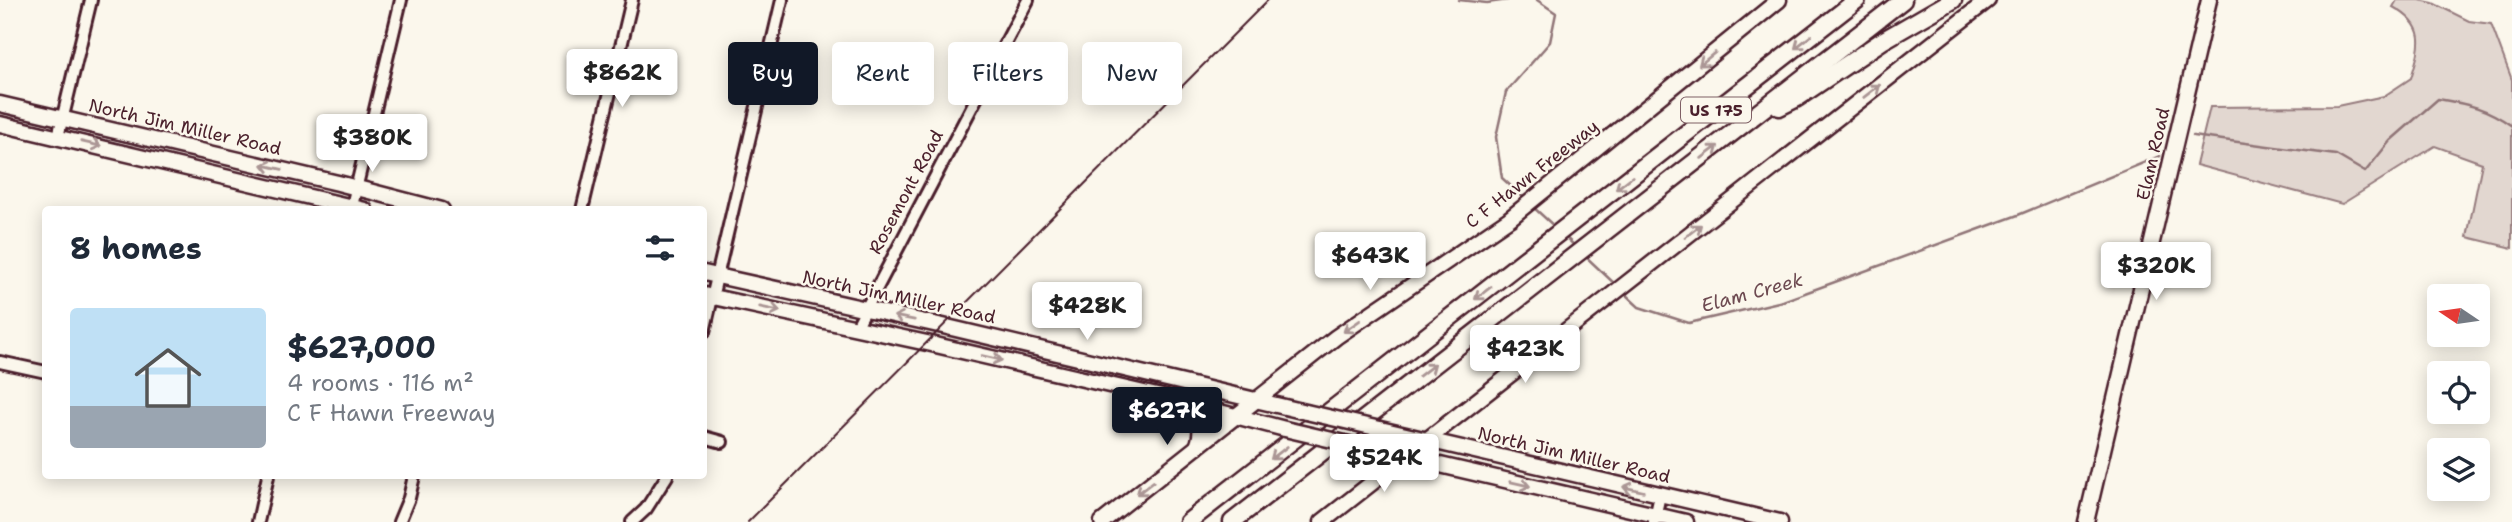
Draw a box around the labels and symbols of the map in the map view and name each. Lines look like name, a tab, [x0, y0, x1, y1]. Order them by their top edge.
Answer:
one-way arrow	[1794, 35, 1813, 50]
pin: $862K	[573, 50, 671, 109]
one-way arrow	[1698, 51, 1716, 67]
one-way arrow	[1862, 83, 1881, 98]
street label: North Jim Miller Road	[86, 93, 284, 161]
road number: US 175	[1681, 97, 1751, 122]
street label: Elam Road	[2131, 105, 2175, 203]
pin: $380K	[323, 114, 421, 174]
street label: C F Hawn Freeway	[1460, 114, 1604, 234]
street label: Rosemont Road	[863, 126, 949, 258]
one-way arrow	[79, 139, 101, 152]
one-way arrow	[1700, 144, 1718, 159]
one-way arrow	[261, 160, 284, 173]
one-way arrow	[1615, 175, 1634, 190]
one-way arrow	[1683, 223, 1702, 238]
pin: $643K	[1321, 232, 1419, 292]
pin: $320K	[2107, 243, 2205, 302]
street label: North Jim Miller Road	[800, 265, 998, 329]
water label: Elam Creek	[1698, 267, 1806, 318]
pin: $428K	[1038, 282, 1136, 342]
north arrow	[2427, 284, 2490, 346]
one-way arrow	[1474, 285, 1493, 300]
one-way arrow	[758, 303, 781, 317]
one-way arrow	[893, 310, 916, 324]
one-way arrow	[1343, 319, 1362, 334]
pin: $423K	[1476, 326, 1574, 385]
one-way arrow	[980, 352, 1003, 365]
one-way arrow	[1418, 363, 1436, 378]
pin: $627K	[1118, 388, 1216, 447]
street label: North Jim Miller Road	[1475, 421, 1673, 489]
pin: $524K	[1335, 434, 1433, 494]
one-way arrow	[1270, 445, 1288, 460]
one-way arrow	[1508, 478, 1531, 491]
one-way arrow	[1136, 480, 1154, 496]
one-way arrow	[1622, 481, 1645, 495]

